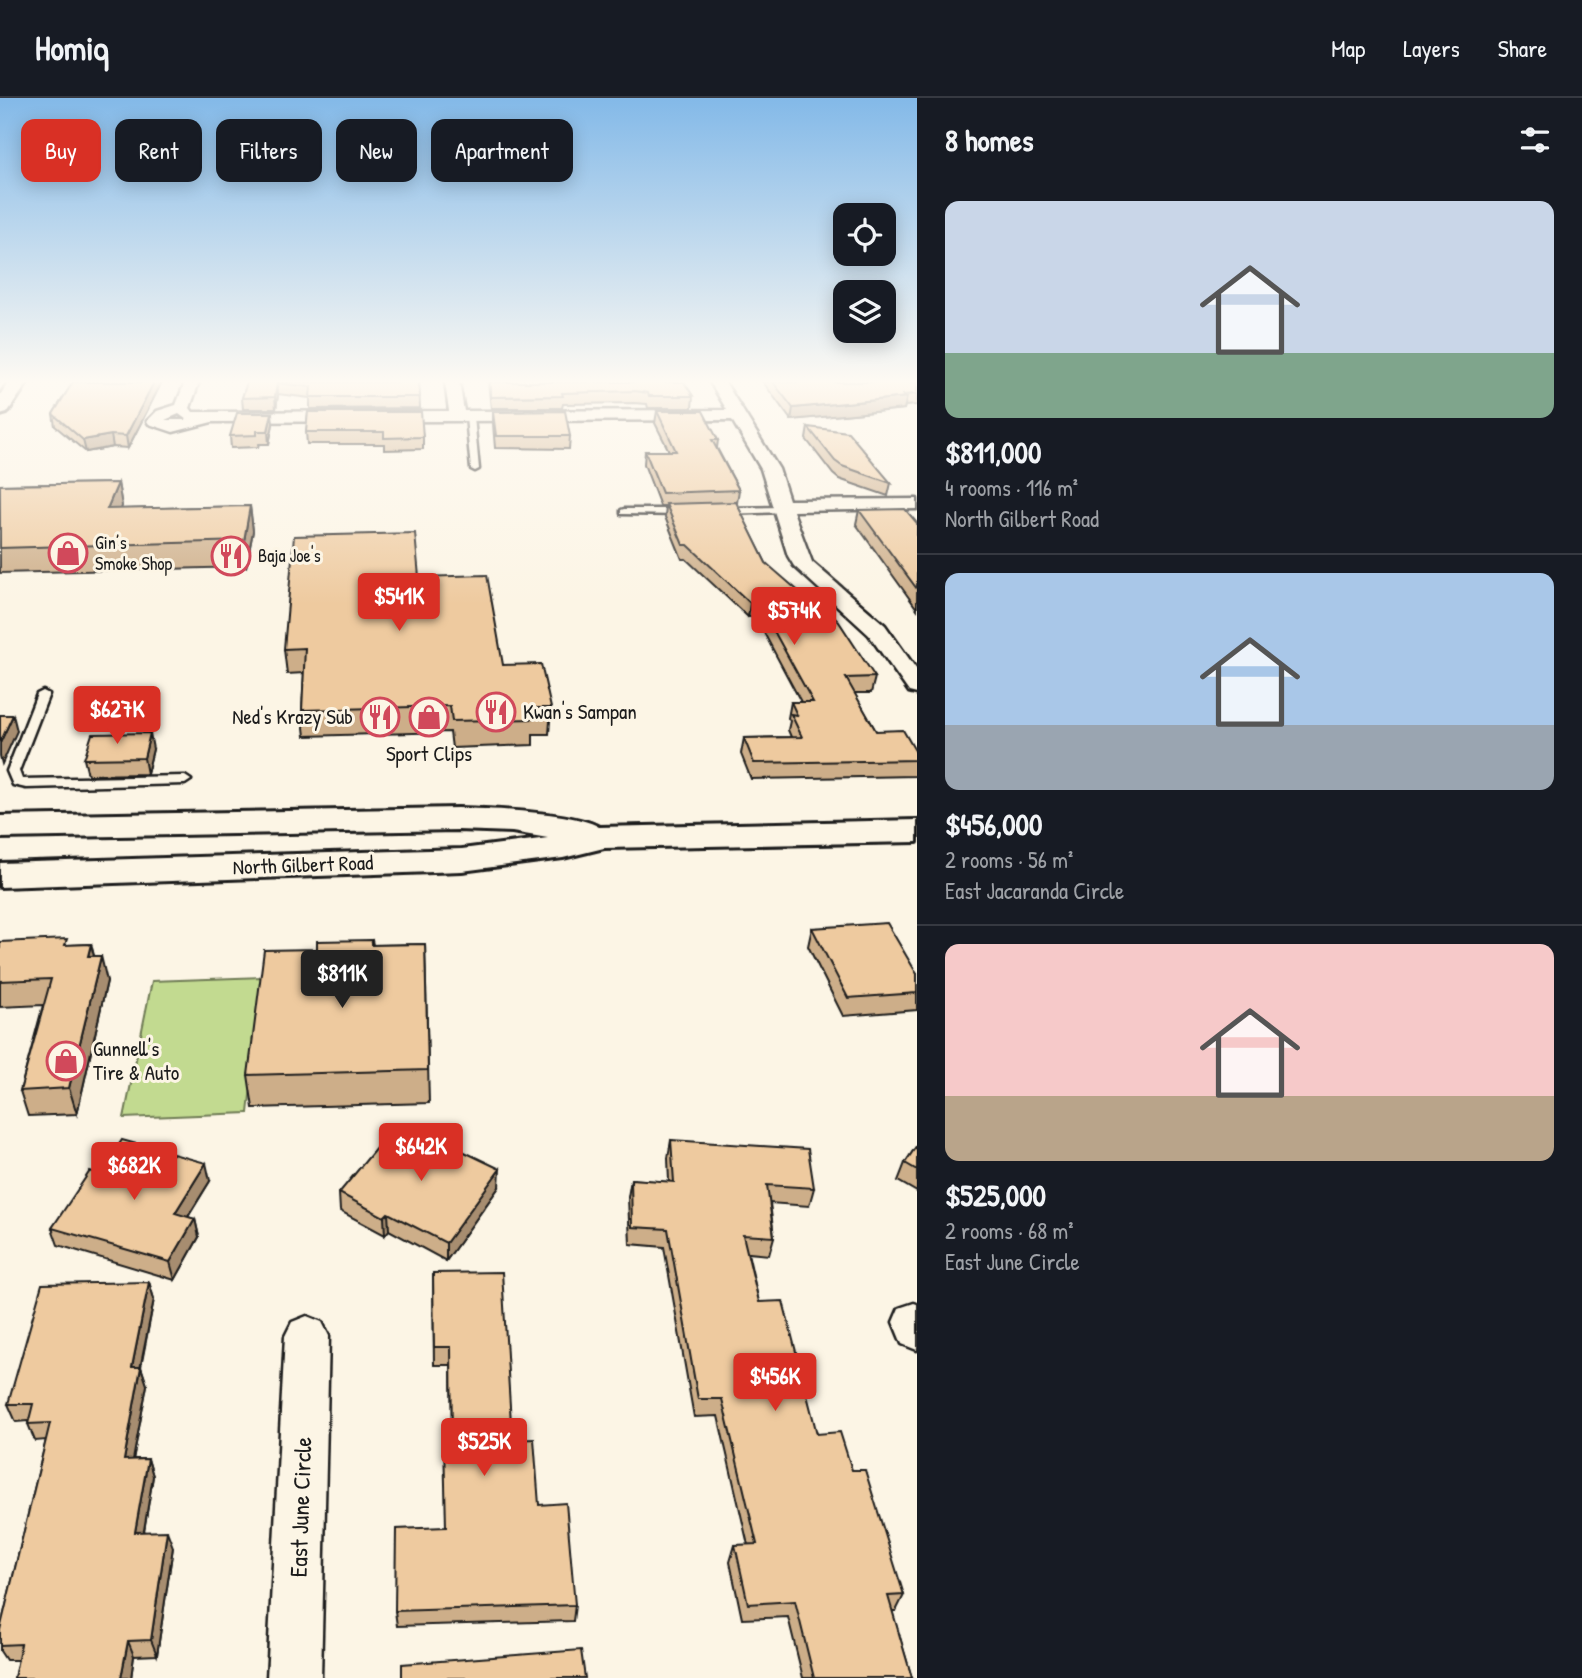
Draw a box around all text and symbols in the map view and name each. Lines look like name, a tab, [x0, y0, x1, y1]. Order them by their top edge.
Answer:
text: Homiq	[35, 26, 109, 70]
text: Map	[1331, 32, 1365, 64]
text: Layers	[1403, 32, 1460, 64]
text: Share	[1498, 32, 1547, 64]
chip: Buy	[21, 119, 101, 182]
chip: Rent	[115, 119, 202, 182]
chip: Filters	[216, 119, 322, 182]
chip: New	[336, 119, 417, 182]
chip: Apartment	[431, 119, 573, 182]
text: 8 homes	[945, 120, 1033, 160]
icon: filters	[1516, 121, 1554, 159]
map controls	[833, 203, 896, 343]
button: locate	[833, 203, 896, 266]
icon: home	[1187, 247, 1313, 373]
button: layers	[833, 280, 896, 343]
text: $811,000	[945, 432, 1041, 472]
text: 4 rooms · 116 m²	[945, 472, 1078, 503]
text: North Gilbert Road	[945, 503, 1099, 534]
place label: Gin’s Smoke Shop	[95, 530, 173, 576]
shop icon: Gin’s Smoke Shop	[47, 532, 89, 574]
restaurant icon: Baja Joe's	[210, 535, 252, 577]
place label: Baja Joe's	[258, 543, 321, 568]
pin: $541K	[350, 574, 448, 633]
text: $541K	[374, 580, 424, 611]
pin: $574K	[745, 588, 843, 647]
text: $574K	[767, 594, 821, 625]
icon: home	[1187, 619, 1313, 745]
pin: $627K	[68, 686, 166, 746]
restaurant icon: Kwan's Sampan	[475, 691, 517, 733]
text: $627K	[89, 693, 145, 724]
restaurant icon: Ned's Krazy Sub	[359, 696, 401, 738]
shop icon: Sport Clips	[408, 696, 450, 738]
place label: Kwan's Sampan	[523, 697, 637, 726]
place label: Ned's Krazy Sub	[232, 702, 353, 731]
place label: Sport Clips	[386, 739, 472, 768]
text: $456,000	[945, 804, 1043, 844]
text: 2 rooms · 56 m²	[945, 844, 1073, 875]
street label: North Gilbert Road	[232, 848, 374, 881]
text: East Jacaranda Circle	[945, 875, 1124, 906]
pin: $811K	[293, 950, 391, 1010]
text: $811K	[317, 957, 367, 988]
icon: home	[1187, 990, 1313, 1116]
place label: Gunnell's Tire & Auto	[93, 1034, 179, 1087]
shop icon: Gunnell's Tire & Auto	[45, 1040, 87, 1082]
pin: $642K	[372, 1124, 470, 1183]
text: $642K	[395, 1130, 447, 1161]
pin: $682K	[85, 1142, 183, 1202]
text: $682K	[107, 1149, 161, 1180]
text: $525,000	[945, 1175, 1046, 1215]
text: 2 rooms · 68 m²	[945, 1215, 1073, 1246]
text: East June Circle	[945, 1246, 1080, 1277]
pin: $456K	[726, 1354, 824, 1413]
text: $456K	[749, 1360, 801, 1391]
pin: $525K	[435, 1418, 533, 1478]
text: $525K	[457, 1425, 511, 1456]
street label: East June Circle	[282, 1436, 318, 1578]

